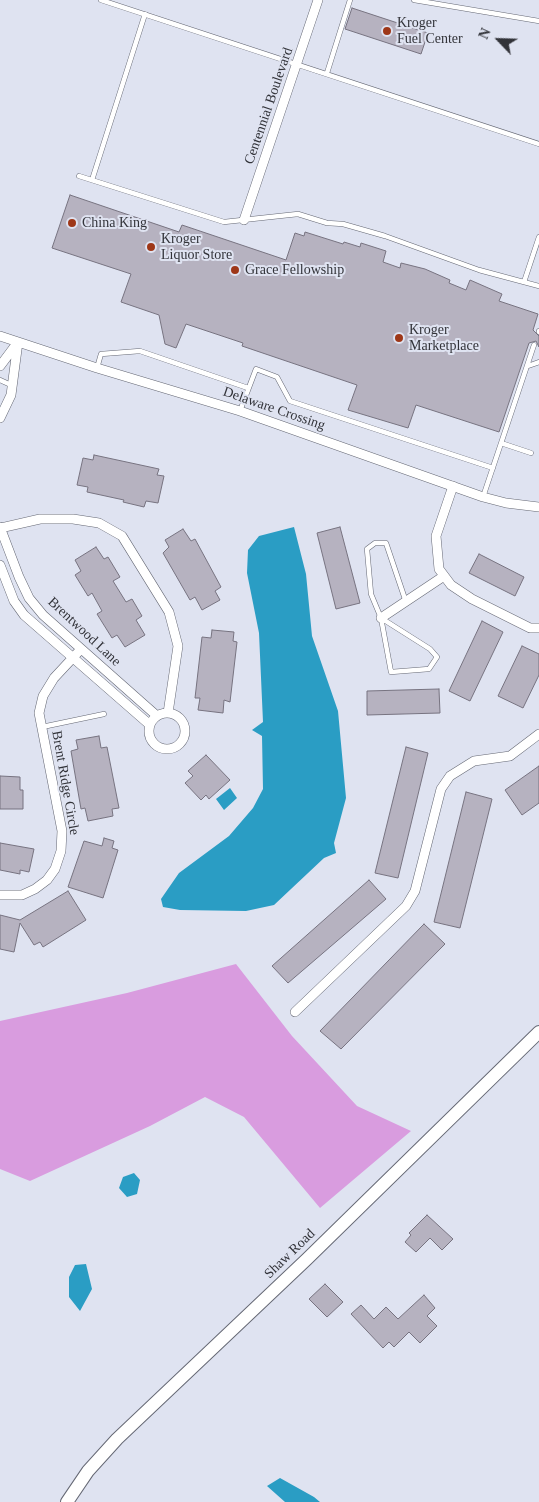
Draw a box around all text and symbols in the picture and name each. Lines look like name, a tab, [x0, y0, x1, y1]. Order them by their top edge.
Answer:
place label: Kroger Fuel Center	[397, 15, 463, 48]
north arrow	[474, 15, 524, 65]
marker: Kroger Fuel Center	[381, 25, 393, 37]
text: N	[476, 26, 494, 41]
street label: Centennial Boulevard	[241, 45, 297, 167]
place label: China King	[82, 215, 147, 231]
marker: China King	[66, 217, 78, 229]
place label: Kroger Liquor Store	[161, 231, 232, 264]
marker: Kroger Liquor Store	[145, 241, 157, 253]
place label: Grace Fellowship	[245, 262, 344, 278]
marker: Grace Fellowship	[229, 264, 241, 276]
place label: Kroger Marketplace	[409, 322, 479, 354]
marker: Kroger Marketplace	[393, 332, 405, 344]
street label: Delaware Crossing	[221, 384, 327, 434]
street label: Brentwood Lane	[44, 594, 124, 670]
street label: Brent Ridge Circle	[48, 729, 82, 837]
street label: Shaw Road	[261, 1226, 319, 1282]

